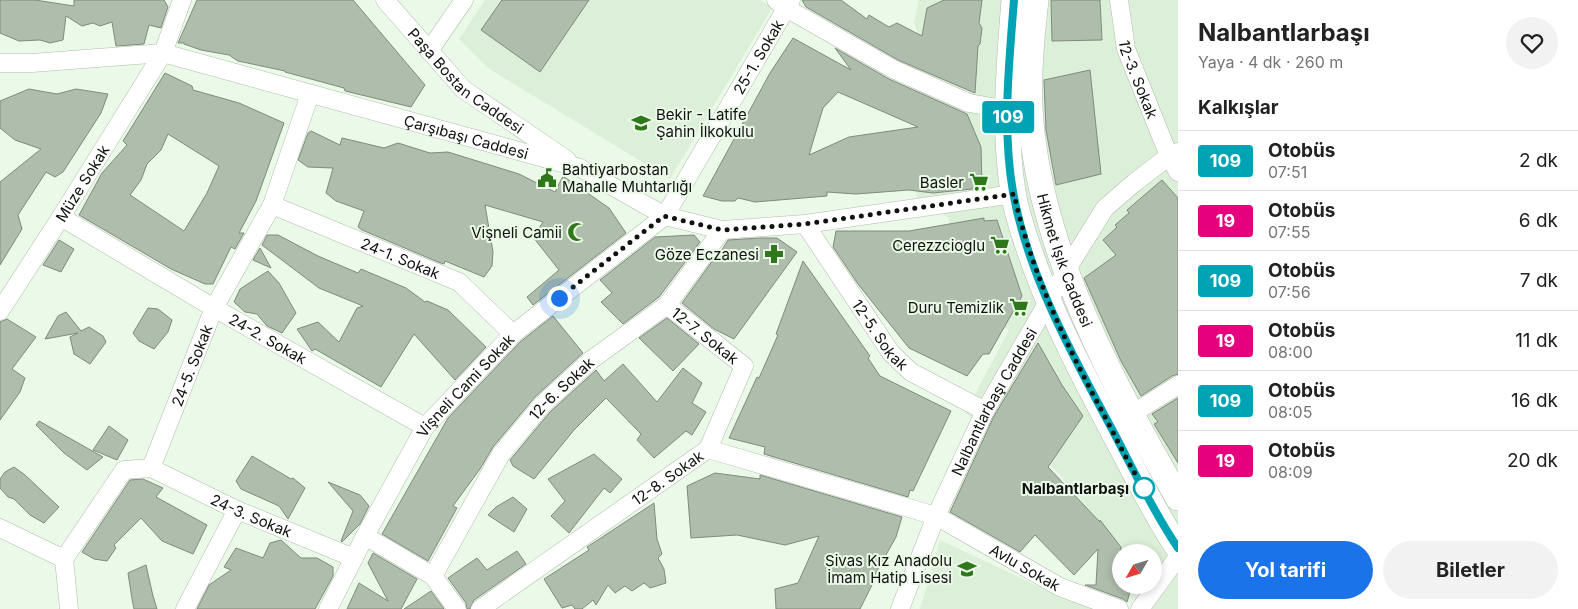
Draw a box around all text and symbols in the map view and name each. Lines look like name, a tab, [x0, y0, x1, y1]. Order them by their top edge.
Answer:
street label: 25-1. Sokak	[729, 15, 787, 98]
button: heart	[1506, 17, 1558, 69]
text: Nalbantlarbaşı	[1198, 18, 1370, 47]
street label: Paşa Bostan Caddesi	[404, 24, 528, 137]
street label: 12-3. Sokak	[1115, 39, 1163, 122]
text: Yaya · 4 dk · 260 m	[1198, 52, 1343, 72]
text: Kalkışlar	[1198, 96, 1279, 119]
line badge: 109	[979, 101, 1037, 133]
place label: Bekir - Latife Şahin İlkokulu	[656, 105, 754, 141]
text: 109	[992, 106, 1024, 127]
street label: Çarşıbaşı Caddesi	[402, 110, 531, 163]
school or university icon: Bekir - Latife Şahin İlkokulu	[630, 112, 652, 134]
text: Otobüs	[1268, 139, 1336, 162]
street label: Müze Sokak	[51, 140, 114, 225]
text: 2 dk	[1519, 149, 1558, 172]
text: 109	[1210, 150, 1241, 171]
place label: Bahtiyarbostan Mahalle Muhtarlığı	[562, 160, 692, 196]
text: 07:51	[1268, 162, 1307, 182]
public building icon: Bahtiyarbostan Mahalle Muhtarlığı	[536, 167, 558, 189]
supermarket icon: Basler	[968, 171, 990, 193]
place label: Basler	[920, 173, 964, 192]
street label: Hikmet Işık Caddesi	[1033, 191, 1097, 330]
text: Otobüs	[1268, 199, 1336, 222]
text: 6 dk	[1519, 209, 1558, 232]
text: 19	[1216, 210, 1235, 231]
mosque icon: Vişneli Camii	[566, 221, 588, 243]
text: 07:55	[1268, 222, 1310, 242]
place label: Vişneli Camii	[471, 223, 562, 242]
street label: 24-1. Sokak	[358, 233, 444, 283]
supermarket icon: Cerezzcioglu	[989, 234, 1011, 256]
place label: Cerezzcioglu	[892, 236, 985, 255]
pharmacy icon: Göze Eczanesi	[763, 243, 785, 265]
place label: Göze Eczanesi	[655, 245, 759, 264]
text: Otobüs	[1268, 259, 1336, 282]
text: 7 dk	[1520, 269, 1558, 292]
text: 109	[1210, 270, 1241, 291]
text: 07:56	[1268, 282, 1311, 302]
your location	[547, 286, 572, 311]
street label: 12-5. Sokak	[848, 296, 913, 374]
supermarket icon: Duru Temizlik	[1008, 296, 1030, 318]
place label: Duru Temizlik	[908, 298, 1005, 317]
street label: 12-7. Sokak	[668, 303, 743, 368]
street label: 24-2. Sokak	[226, 309, 311, 368]
text: Otobüs	[1268, 319, 1336, 342]
street label: 24-5. Sokak	[167, 321, 216, 409]
street label: Nalbantlarbaşı Caddesi	[947, 324, 1041, 478]
street label: Vişneli Cami Sokak	[412, 329, 518, 440]
text: 11 dk	[1515, 329, 1558, 352]
text: 19	[1216, 330, 1235, 351]
text: 08:00	[1268, 342, 1313, 362]
street label: 12-6. Sokak	[524, 352, 598, 423]
text: Otobüs	[1268, 379, 1336, 402]
text: 16 dk	[1511, 389, 1558, 412]
text: 109	[1210, 390, 1241, 411]
text: 08:05	[1268, 402, 1312, 422]
text: Otobüs	[1268, 439, 1336, 462]
street label: 12-8. Sokak	[628, 445, 708, 509]
text: 20 dk	[1507, 449, 1558, 472]
text: 19	[1216, 450, 1235, 471]
text: 08:09	[1268, 462, 1313, 482]
marker: Nalbantlarbaşı	[1133, 477, 1155, 499]
place label: Nalbantlarbaşı	[1022, 479, 1129, 498]
street label: 24-3. Sokak	[208, 489, 295, 541]
street label: Avlu Sokak	[987, 539, 1065, 595]
button: Yol tarifi	[1198, 541, 1373, 599]
button: Biletler	[1383, 541, 1558, 599]
north arrow	[1112, 544, 1162, 594]
map controls	[1112, 544, 1162, 594]
place label: Sivas Kız Anadolu İmam Hatip Lisesi	[825, 551, 952, 587]
school or university icon: Sivas Kız Anadolu İmam Hatip Lisesi	[956, 558, 978, 580]

